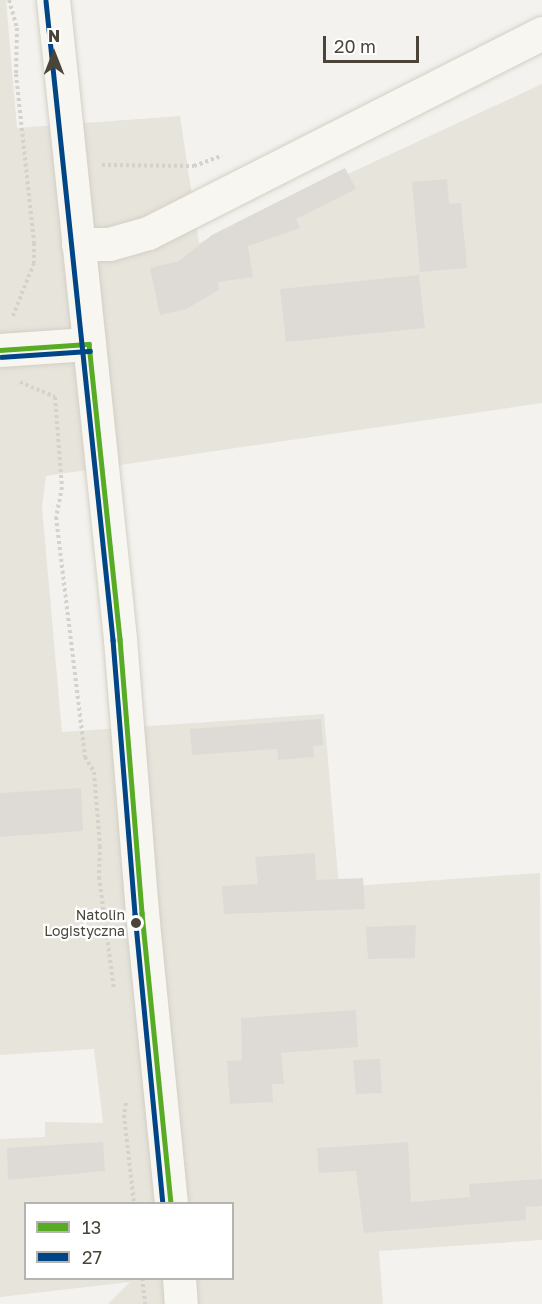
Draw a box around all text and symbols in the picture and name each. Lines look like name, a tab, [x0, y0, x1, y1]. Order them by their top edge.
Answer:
north arrow	[24, 24, 84, 84]
scale bar	[326, 24, 422, 62]
text: N	[48, 26, 60, 46]
text: 20 m	[334, 35, 376, 57]
place label: Natolin Logistyczna	[44, 907, 125, 940]
marker: Natolin Logistyczna	[130, 917, 142, 929]
legend	[24, 1202, 234, 1280]
text: 13	[82, 1216, 101, 1238]
text: 27	[82, 1246, 102, 1268]

